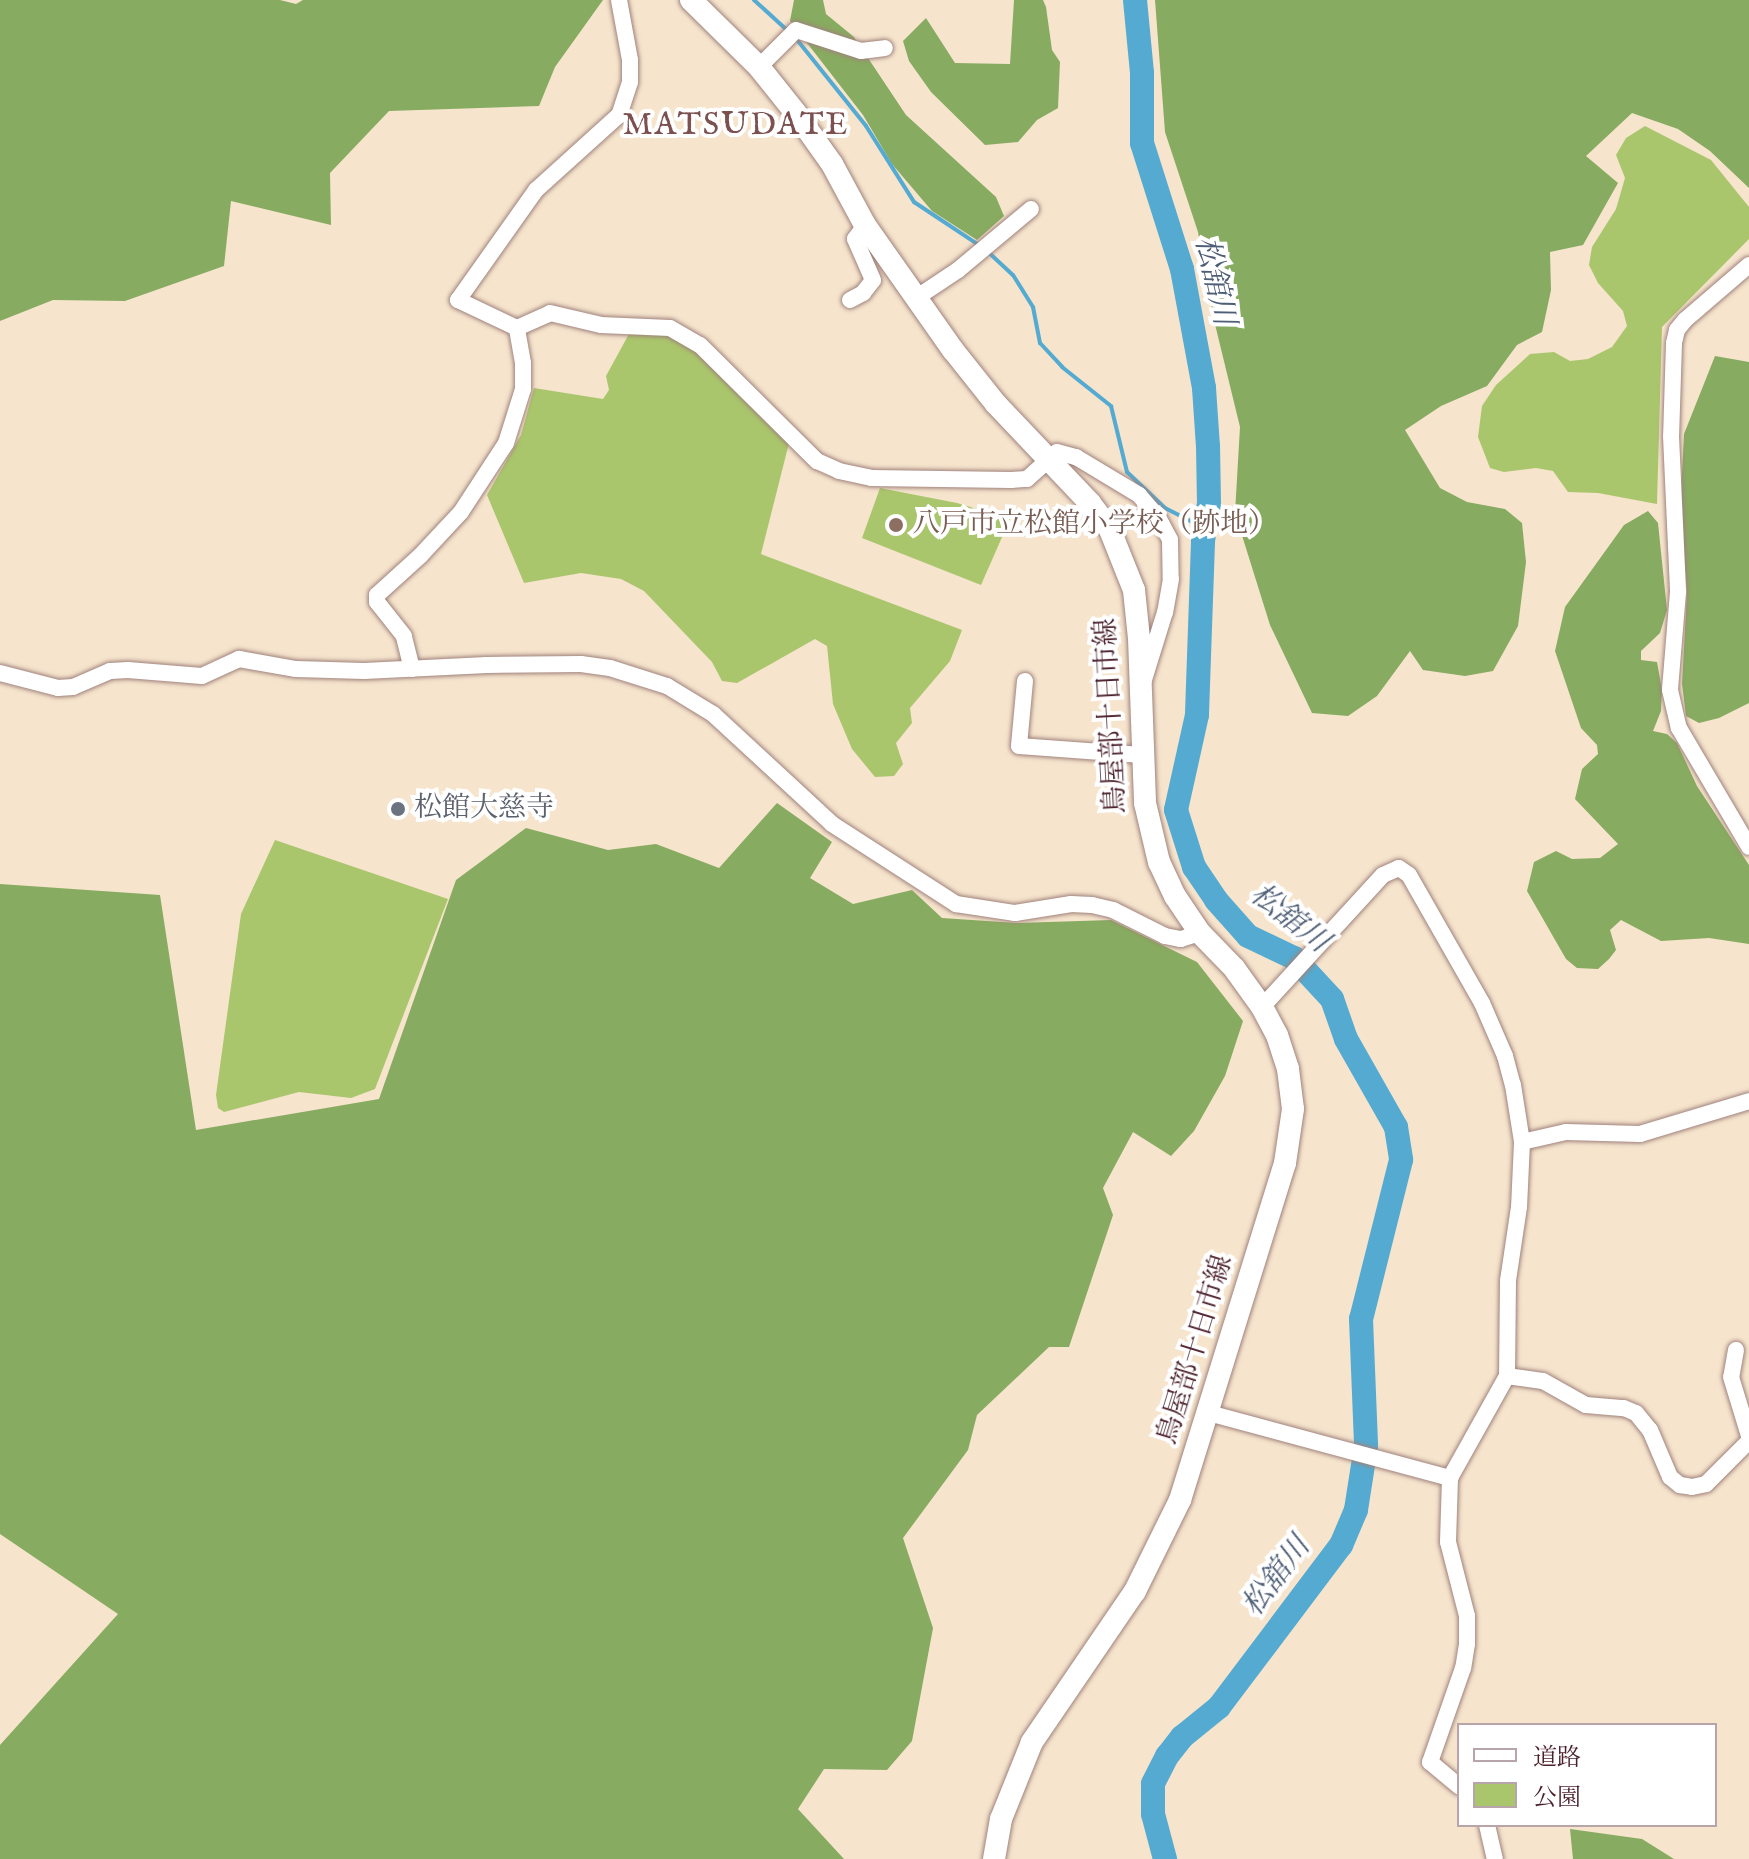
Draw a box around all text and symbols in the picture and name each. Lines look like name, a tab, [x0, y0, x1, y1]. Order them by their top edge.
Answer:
district label: MATSUDATE	[623, 107, 849, 145]
water label: 松舘川	[1186, 233, 1242, 329]
place label: 八戸市立松館小学校（跡地）	[912, 508, 1276, 542]
marker: 八戸市立松館小学校（跡地）	[887, 516, 905, 534]
street label: 鳥屋部十日市線	[1090, 617, 1134, 815]
place label: 松館大慈寺	[414, 792, 554, 826]
marker: 松館大慈寺	[389, 800, 407, 818]
water label: 松舘川	[1242, 877, 1336, 961]
street label: 鳥屋部十日市線	[1151, 1251, 1241, 1449]
water label: 松舘川	[1236, 1530, 1318, 1624]
legend	[1457, 1723, 1717, 1827]
text: 道路	[1533, 1743, 1581, 1774]
text: 公園	[1533, 1783, 1581, 1814]

